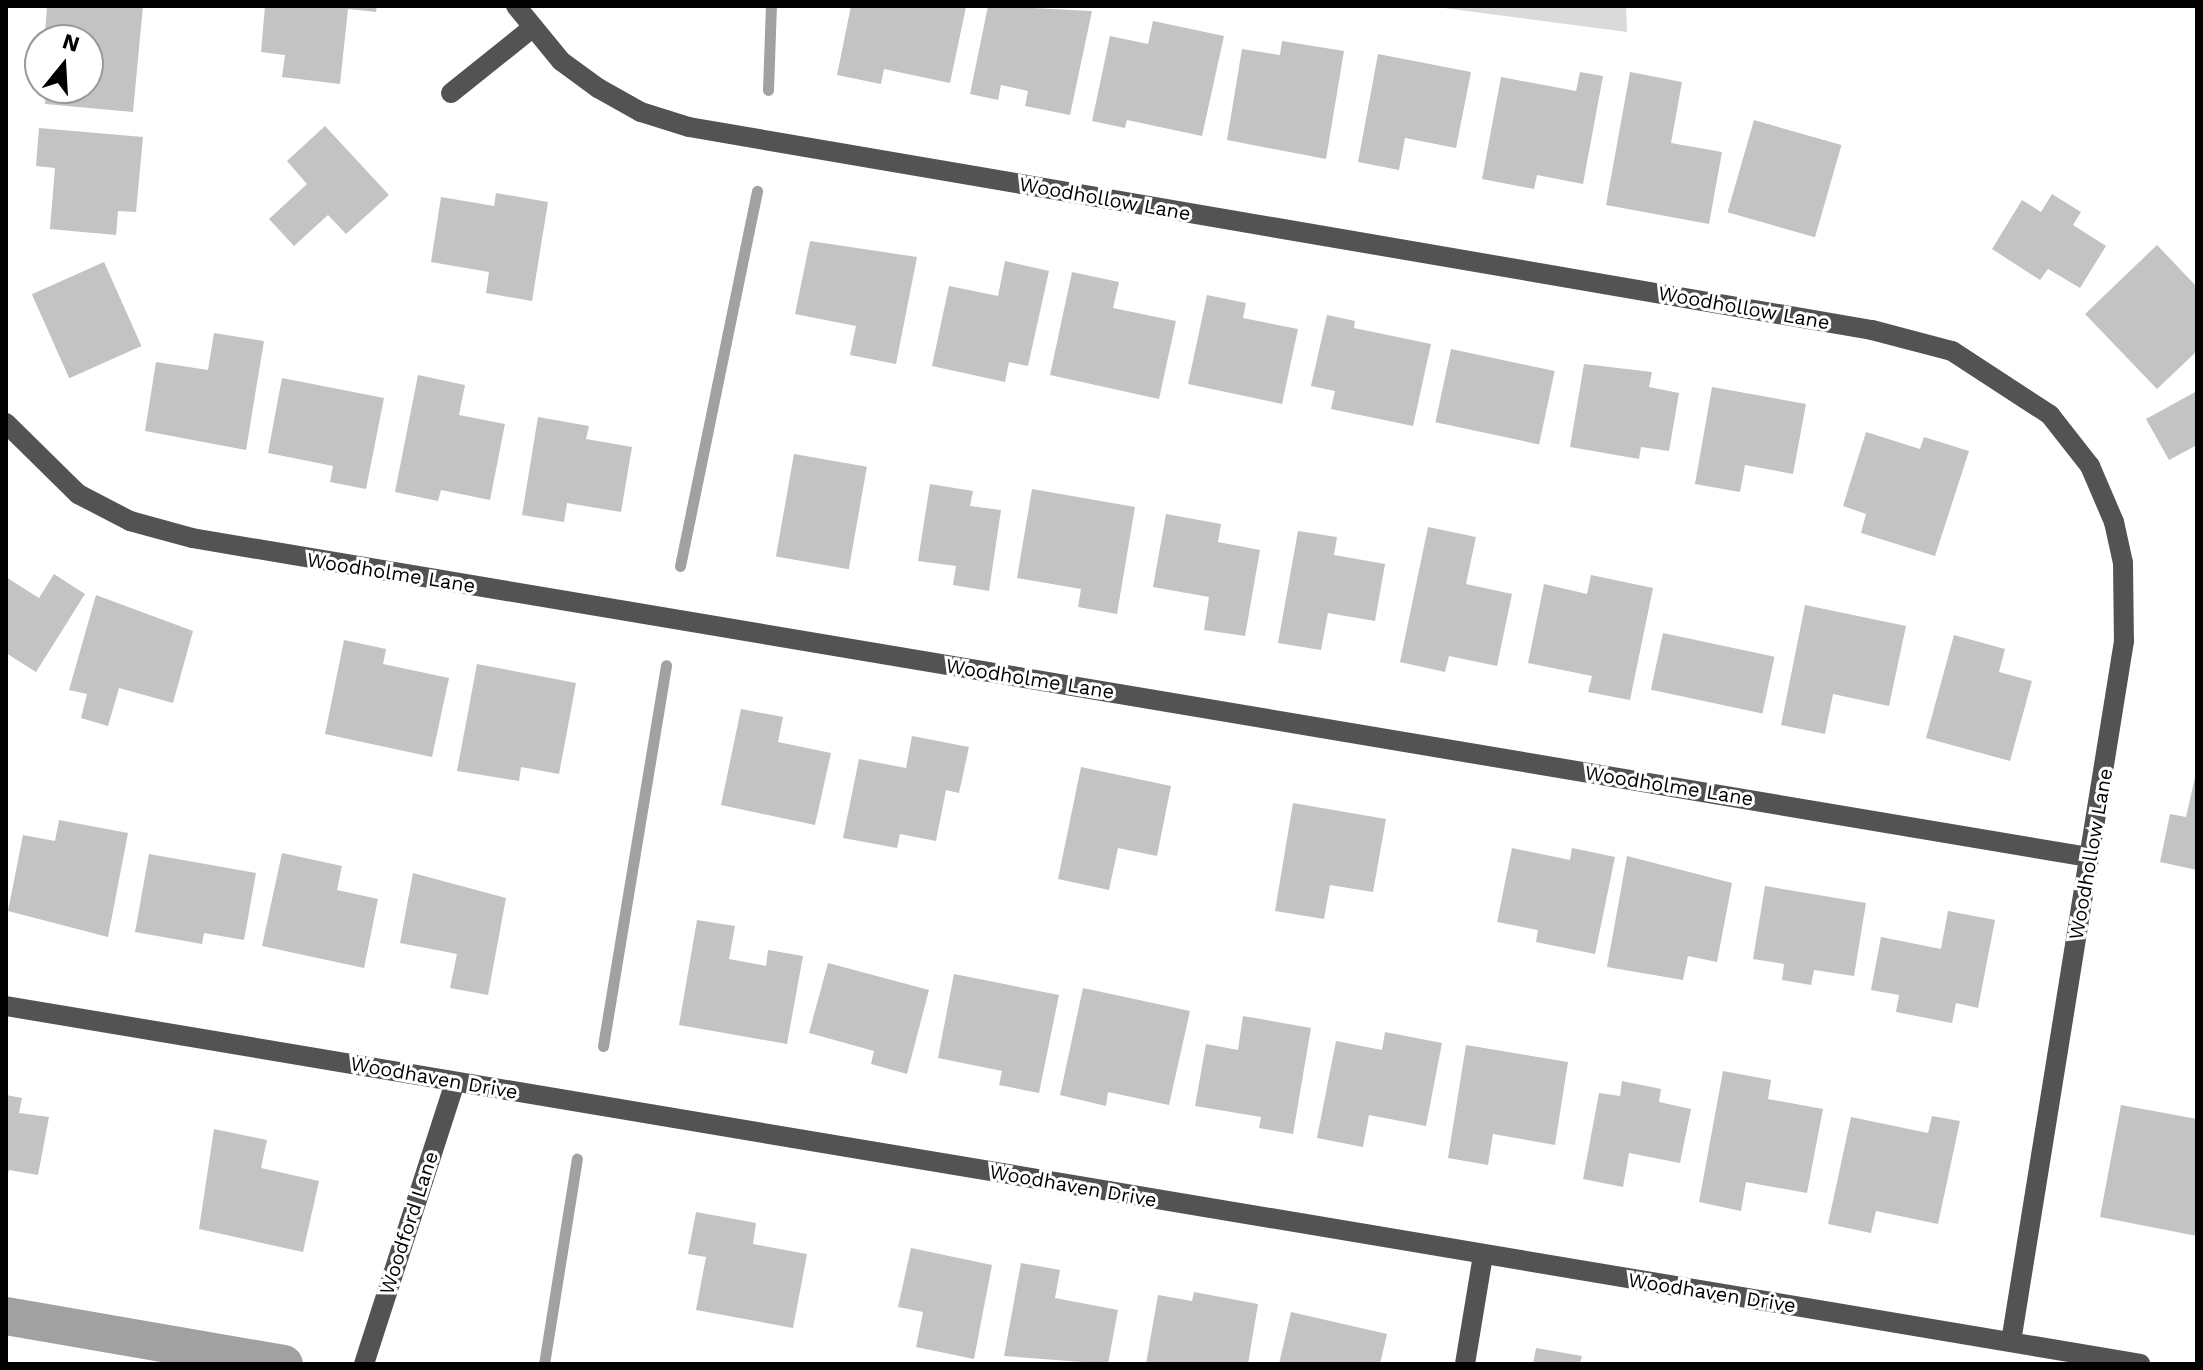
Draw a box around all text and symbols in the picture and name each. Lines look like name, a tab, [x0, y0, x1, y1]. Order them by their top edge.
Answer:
north arrow	[24, 24, 104, 104]
text: N	[59, 28, 83, 57]
street label: Woodhollow Lane	[1017, 172, 1193, 226]
street label: Woodhollow Lane	[1656, 281, 1832, 335]
street label: Woodholme Lane	[305, 548, 477, 598]
street label: Woodholme Lane	[944, 654, 1116, 704]
street label: Woodholme Lane	[1583, 761, 1755, 811]
street label: Woodhollow Lane	[2064, 766, 2118, 942]
street label: Woodhaven Drive	[349, 1051, 519, 1105]
street label: Woodford Lane	[375, 1148, 443, 1298]
street label: Woodhaven Drive	[988, 1159, 1158, 1213]
street label: Woodhaven Drive	[1627, 1268, 1797, 1318]

